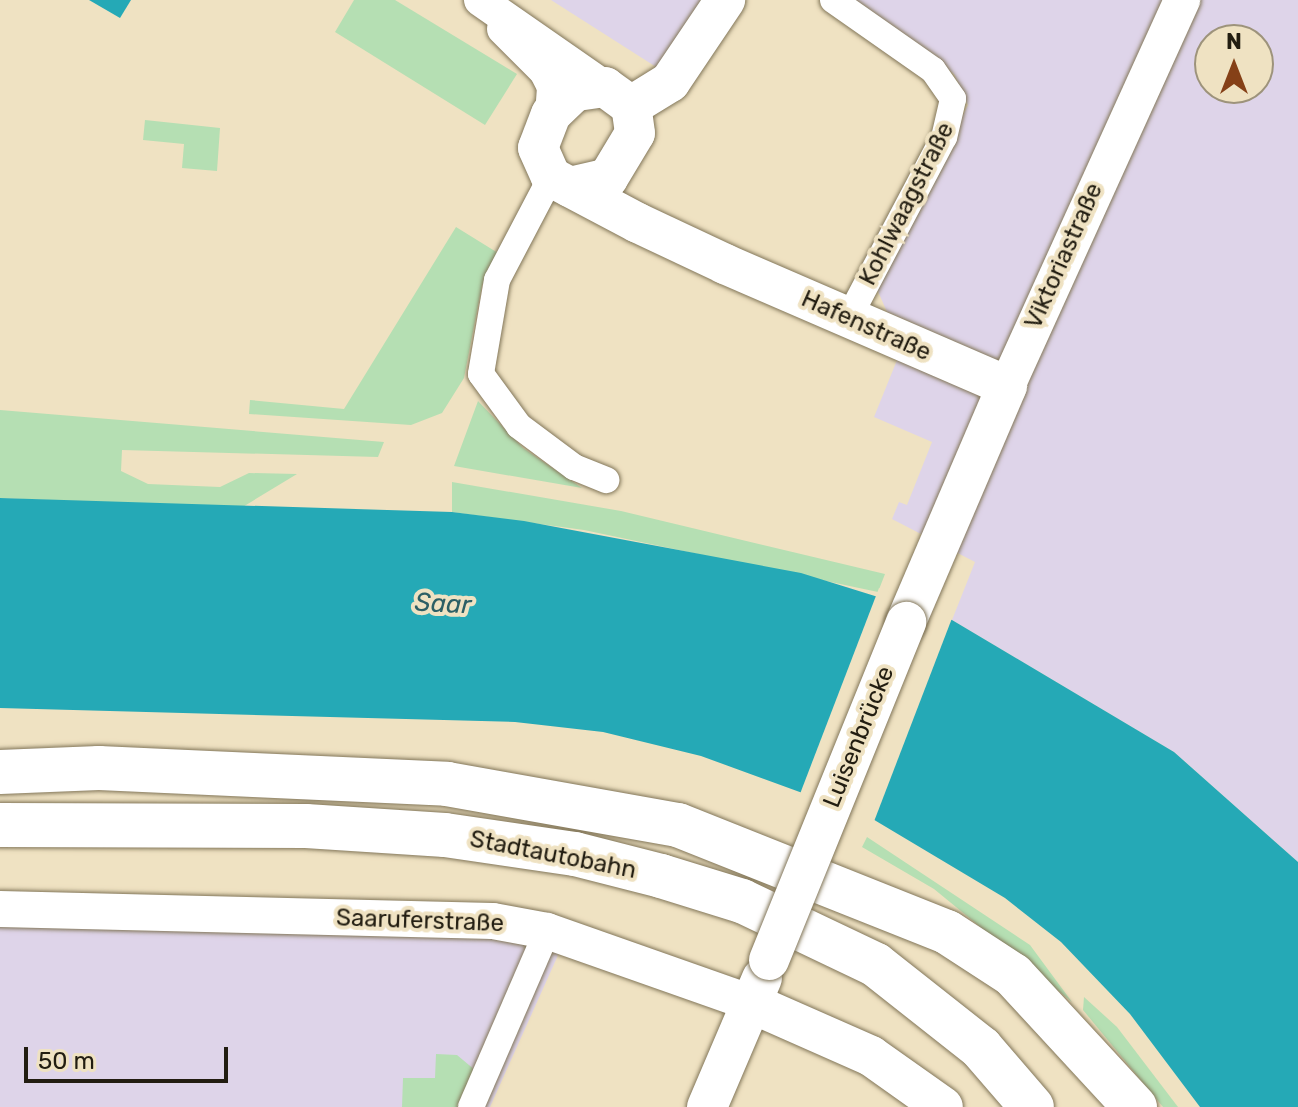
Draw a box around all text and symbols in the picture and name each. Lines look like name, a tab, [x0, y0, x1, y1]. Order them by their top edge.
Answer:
north arrow	[1194, 24, 1274, 104]
text: N	[1226, 28, 1242, 55]
street label: Kohlwaagstraße	[854, 118, 960, 290]
street label: Viktoriastraße	[1019, 179, 1109, 333]
street label: Hafenstraße	[797, 285, 935, 367]
water label: Saar	[414, 587, 472, 621]
street label: Luisenbrücke	[818, 662, 900, 812]
street label: Stadtautobahn	[467, 825, 639, 885]
street label: Saaruferstraße	[336, 904, 504, 938]
scale bar	[28, 1031, 232, 1081]
text: 50 m	[38, 1047, 95, 1075]

